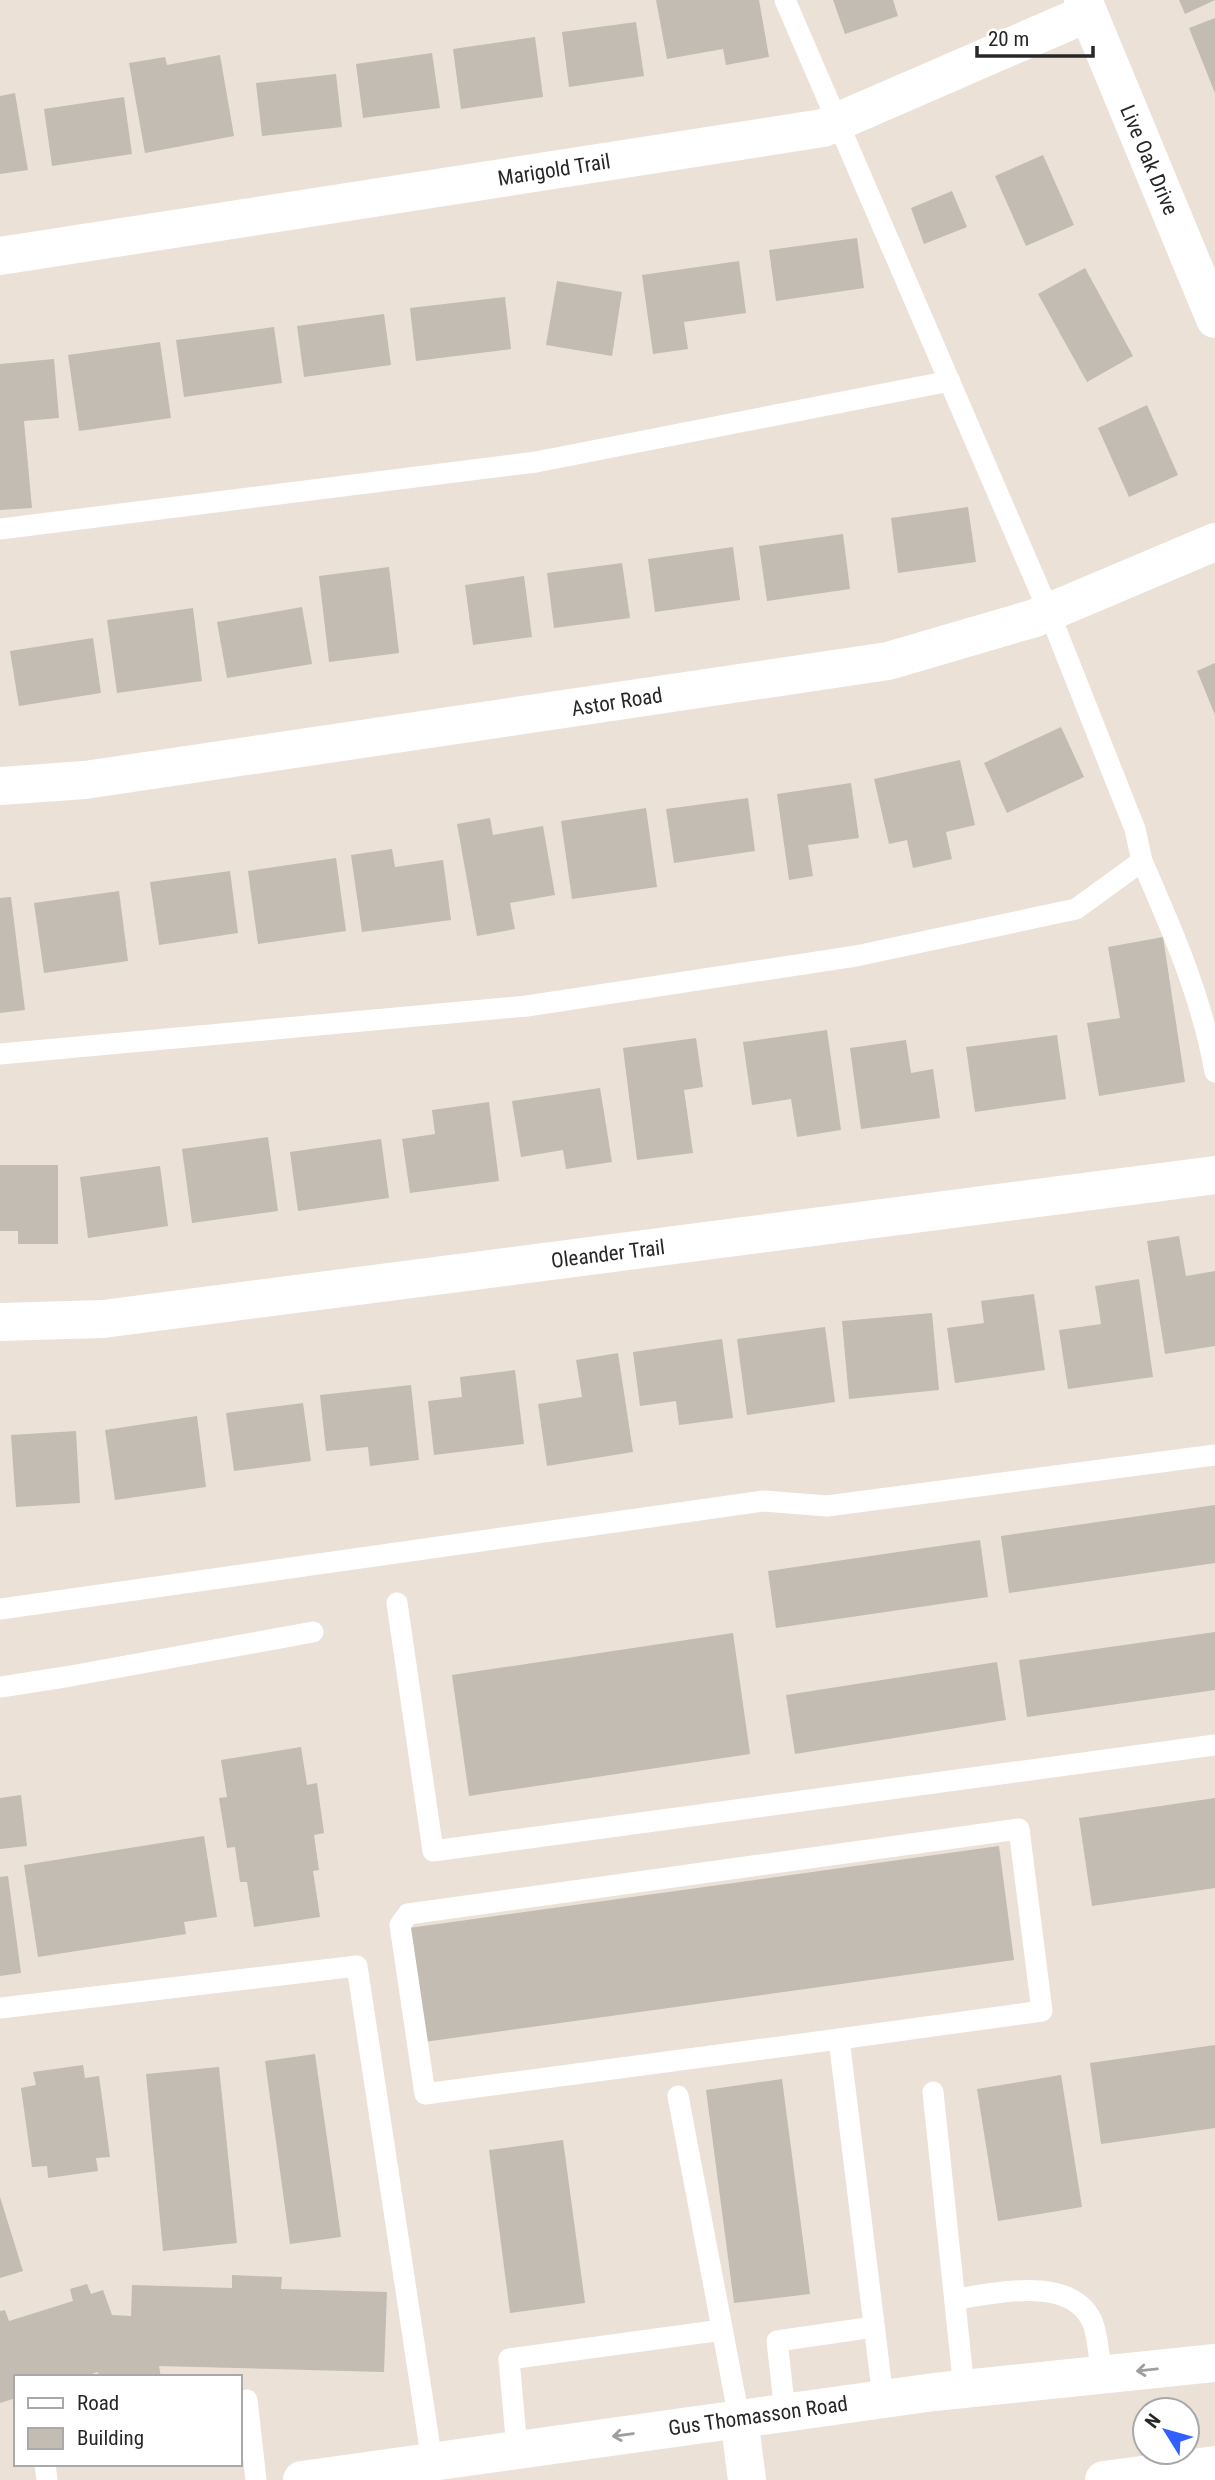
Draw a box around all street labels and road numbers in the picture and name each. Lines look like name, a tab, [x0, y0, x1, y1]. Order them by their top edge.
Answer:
street label: Live Oak Drive	[1115, 101, 1183, 219]
street label: Marigold Trail	[496, 149, 612, 191]
street label: Astor Road	[570, 683, 664, 721]
street label: Oleander Trail	[550, 1235, 666, 1273]
street label: Gus Thomasson Road	[667, 2392, 849, 2440]

